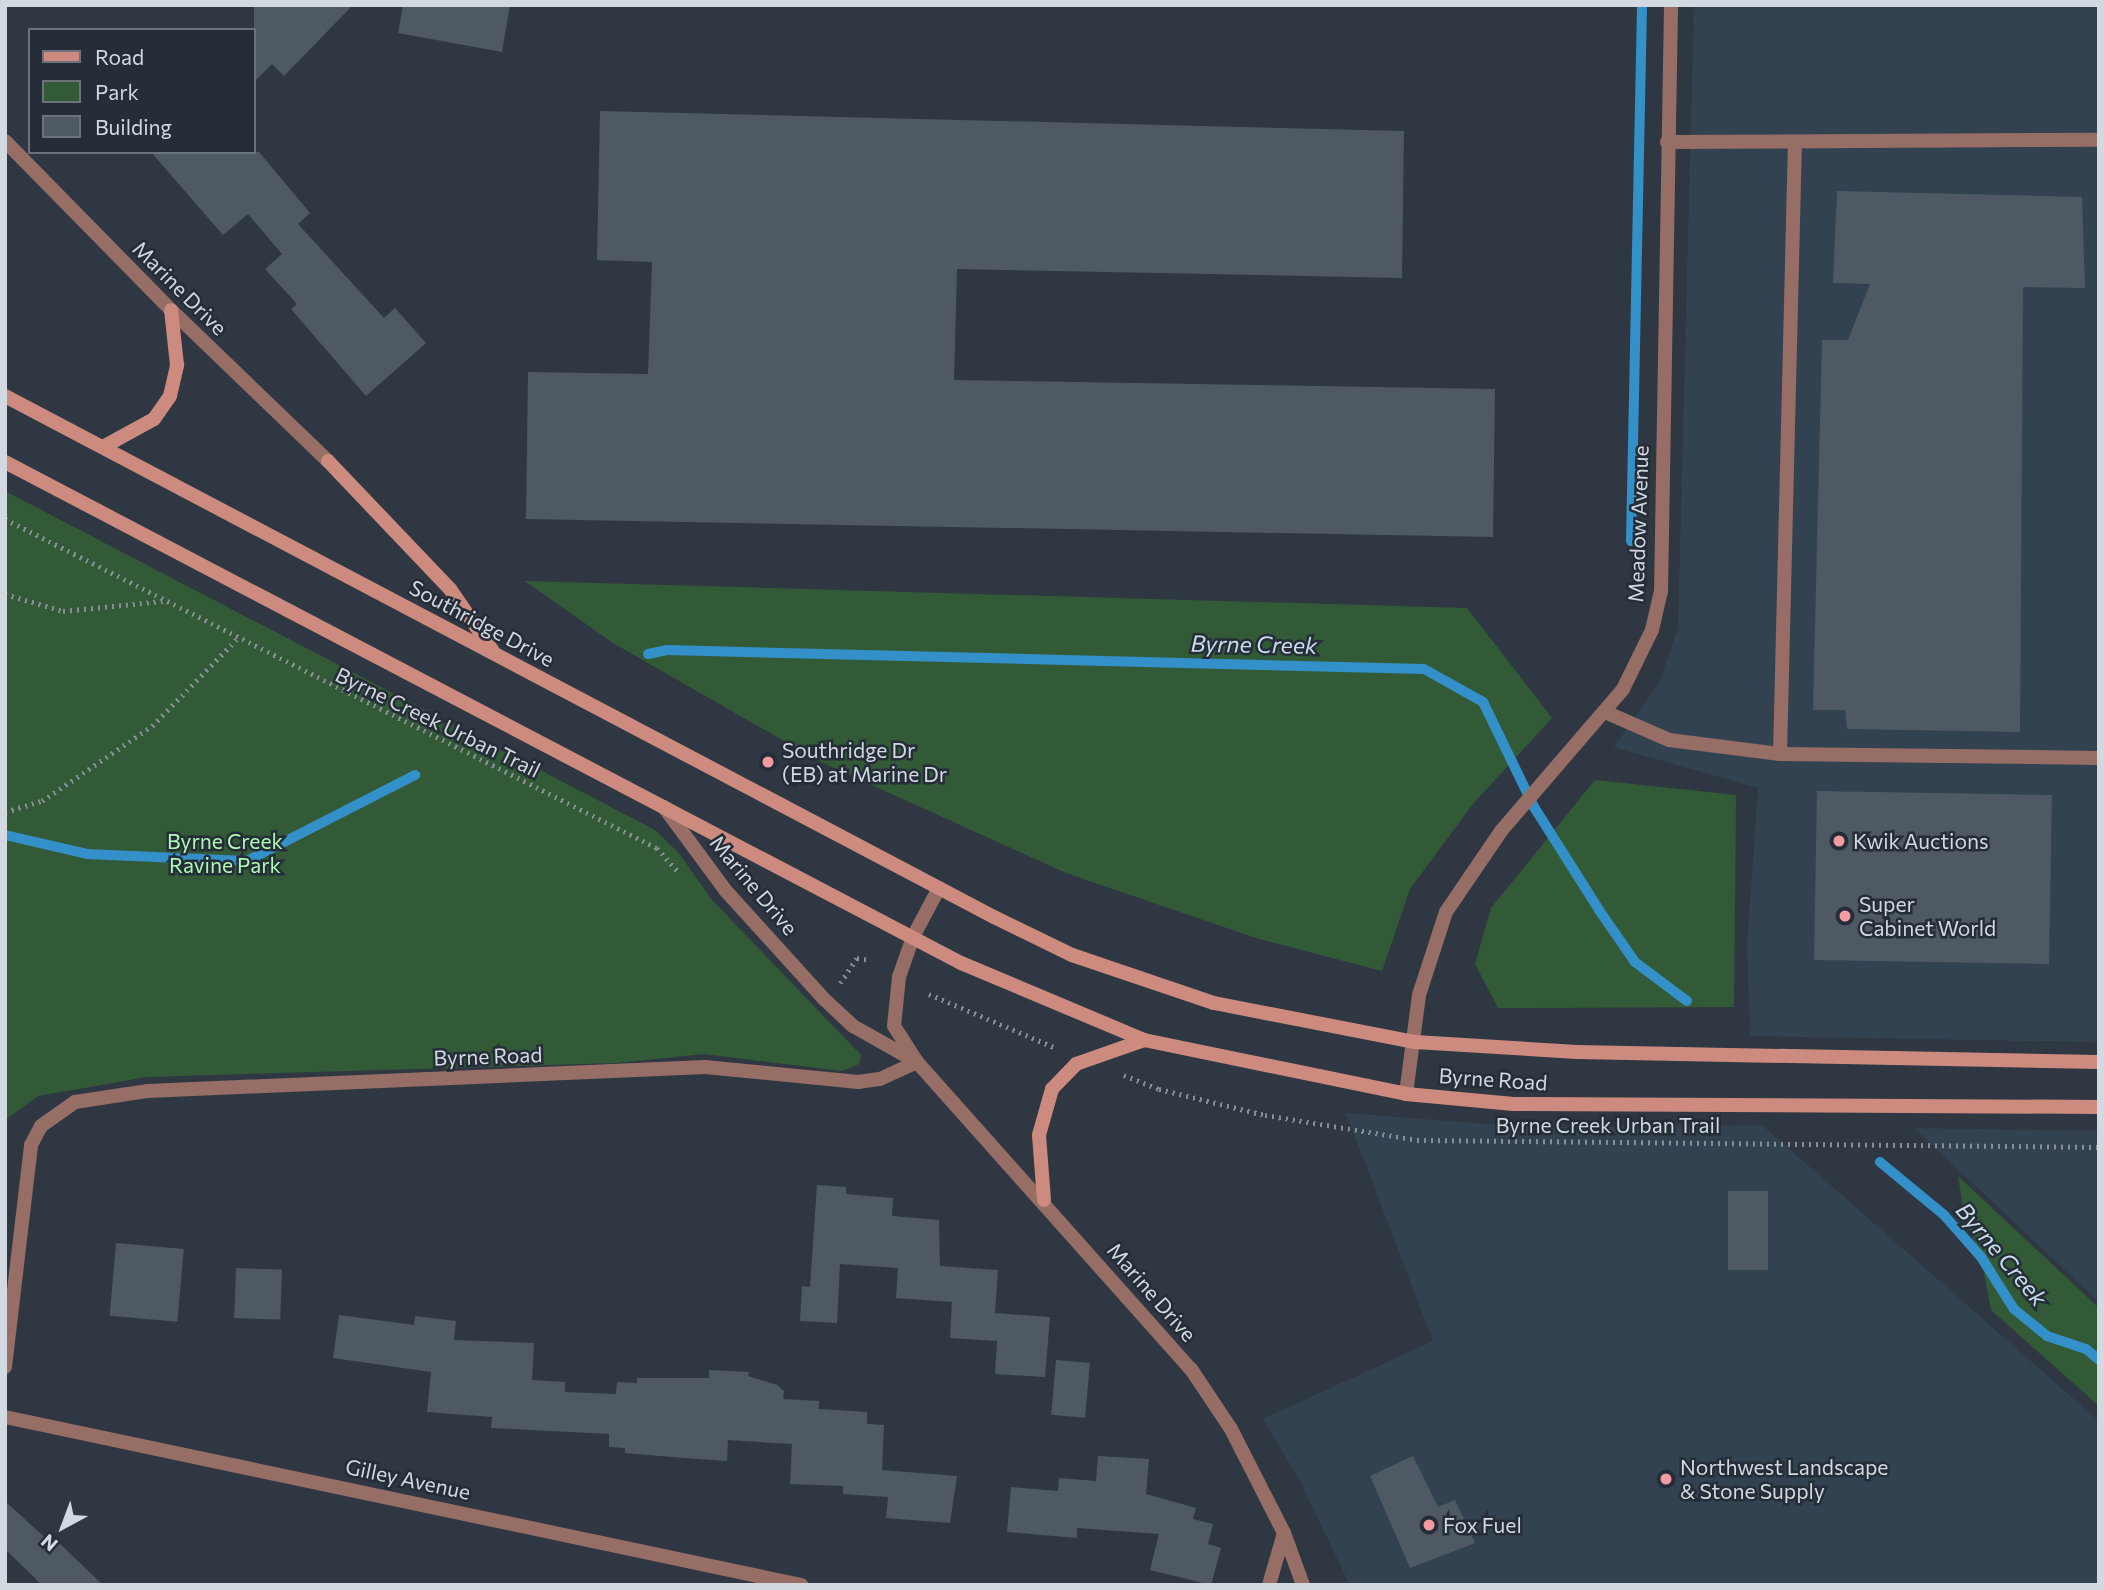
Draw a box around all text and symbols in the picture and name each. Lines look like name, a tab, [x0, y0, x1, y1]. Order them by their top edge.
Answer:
legend	[28, 28, 256, 154]
text: Road	[95, 44, 144, 69]
text: Park	[95, 79, 139, 104]
text: Building	[95, 114, 172, 139]
street label: Marine Drive	[128, 236, 232, 340]
street label: Meadow Avenue	[1623, 445, 1653, 603]
street label: Southridge Drive	[405, 574, 559, 672]
water label: Byrne Creek	[1190, 629, 1318, 659]
street label: Byrne Creek Urban Trail	[332, 661, 544, 783]
place label: Southridge Dr (EB) at Marine Dr	[782, 737, 947, 787]
marker: Southridge Dr (EB) at Marine Dr	[760, 754, 776, 770]
park label: Byrne Creek Ravine Park	[167, 828, 283, 878]
place label: Kwik Auctions	[1853, 828, 1989, 854]
street label: Marine Drive	[705, 830, 803, 940]
marker: Kwik Auctions	[1831, 833, 1847, 849]
place label: Super Cabinet World	[1859, 891, 1996, 941]
marker: Super Cabinet World	[1837, 908, 1853, 924]
street label: Byrne Road	[433, 1042, 543, 1070]
street label: Byrne Road	[1438, 1063, 1548, 1095]
street label: Byrne Creek Urban Trail	[1496, 1112, 1720, 1138]
water label: Byrne Creek	[1951, 1197, 2053, 1311]
street label: Marine Drive	[1102, 1237, 1202, 1347]
street label: Gilley Avenue	[343, 1453, 473, 1505]
place label: Northwest Landscape & Stone Supply	[1680, 1454, 1888, 1504]
marker: Northwest Landscape & Stone Supply	[1658, 1471, 1674, 1487]
north arrow	[28, 1492, 98, 1562]
place label: Fox Fuel	[1443, 1512, 1522, 1538]
marker: Fox Fuel	[1421, 1517, 1437, 1533]
text: N	[36, 1530, 62, 1557]

